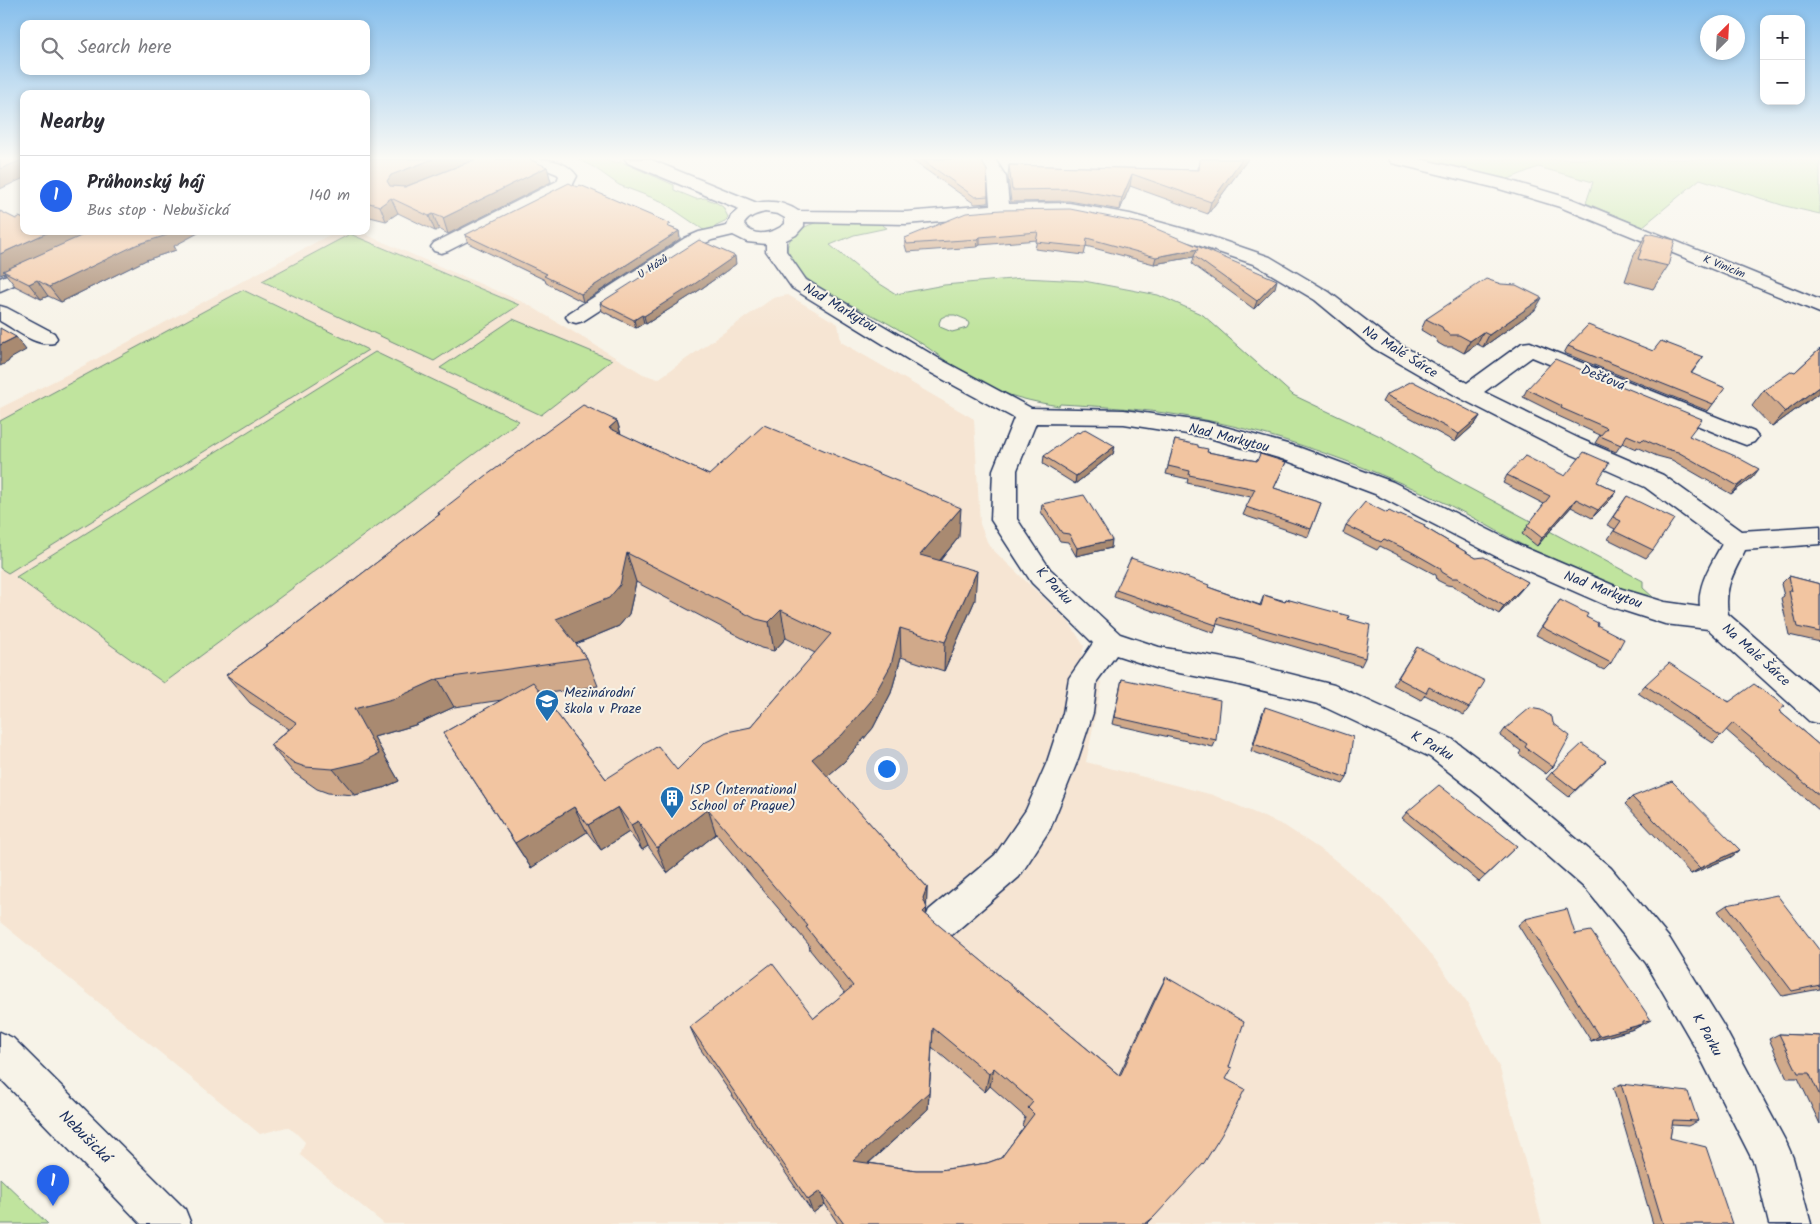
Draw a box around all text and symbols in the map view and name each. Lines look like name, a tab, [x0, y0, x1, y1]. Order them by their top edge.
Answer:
north arrow	[1700, 15, 1745, 60]
map controls	[1760, 15, 1805, 105]
button: +	[1760, 15, 1805, 60]
search box	[20, 20, 370, 75]
text: Search here	[78, 33, 172, 63]
icon: search	[38, 34, 66, 62]
button: −	[1760, 60, 1805, 105]
text: Nearby	[40, 106, 105, 139]
text: Průhonský háj	[87, 168, 204, 198]
text: 1	[54, 183, 58, 208]
text: 140 m	[309, 183, 350, 208]
text: Bus stop · Nebušická	[87, 198, 230, 223]
street label: U Házů	[634, 250, 673, 284]
street label: K Vinicím	[1700, 250, 1748, 284]
street label: Nad Markytou	[799, 277, 881, 339]
street label: Na Malé Šárce	[1358, 320, 1443, 384]
street label: Dešťová	[1577, 359, 1630, 397]
street label: Nad Markytou	[1186, 417, 1272, 459]
street label: K Parku	[1030, 562, 1078, 611]
street label: Nad Markytou	[1561, 565, 1646, 615]
street label: Na Malé Šárce	[1717, 618, 1796, 692]
place label: Mezinárodní škola v Praze	[564, 682, 642, 720]
school or university icon: Mezinárodní škola v Praze	[534, 688, 560, 722]
street label: K Parku	[1407, 725, 1458, 767]
your location	[874, 756, 900, 782]
place label: ISP (International School of Prague)	[690, 779, 797, 817]
building icon: ISP (International School of Prague)	[659, 785, 685, 819]
street label: K Parku	[1686, 1010, 1728, 1061]
street label: Nebušická	[52, 1104, 119, 1171]
pin: 1	[37, 1165, 69, 1206]

